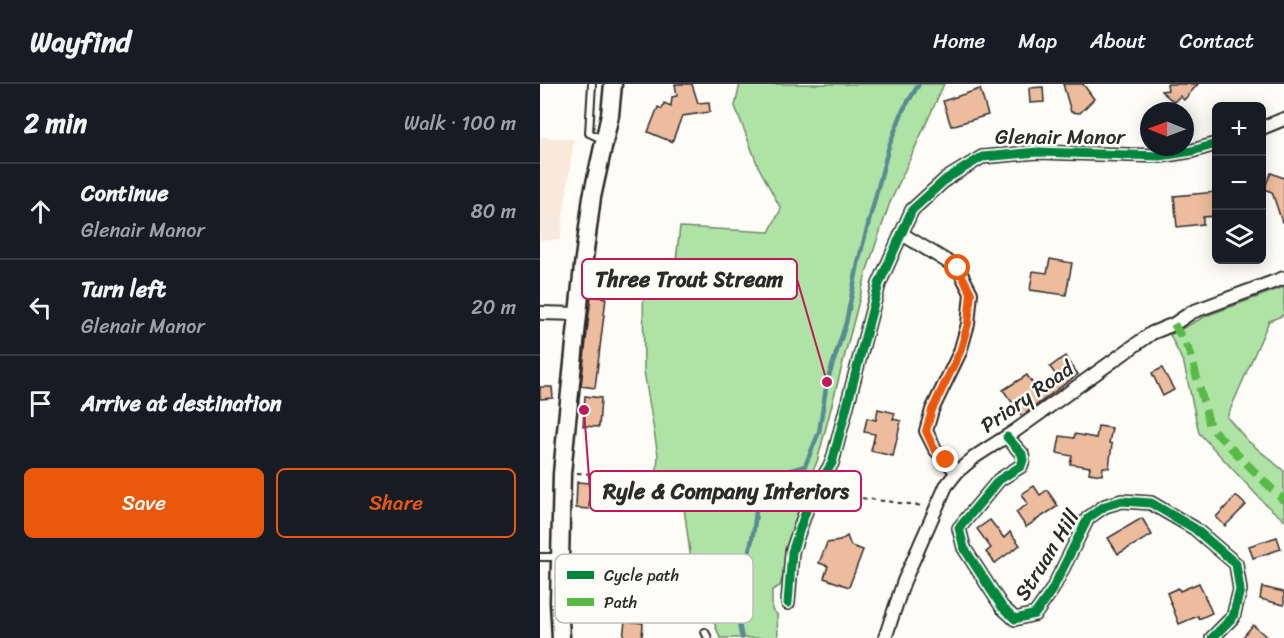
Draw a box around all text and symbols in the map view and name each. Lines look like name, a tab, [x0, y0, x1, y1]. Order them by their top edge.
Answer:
text: Wayfind	[30, 17, 131, 66]
text: Home	[933, 22, 985, 60]
text: Map	[1018, 22, 1057, 60]
text: About	[1090, 22, 1147, 60]
text: Contact	[1180, 22, 1254, 60]
text: 2 min	[24, 100, 87, 146]
north arrow	[1140, 102, 1194, 156]
map controls	[1212, 102, 1266, 264]
button: +	[1212, 102, 1266, 156]
text: Walk · 100 m	[404, 106, 516, 141]
street label: Glenair Manor	[995, 118, 1126, 156]
button: −	[1212, 156, 1266, 210]
text: Continue	[81, 174, 169, 213]
text: 80 m	[471, 194, 516, 229]
icon: ahead	[24, 195, 57, 228]
button: layers	[1212, 210, 1266, 264]
text: Glenair Manor	[81, 213, 205, 248]
route start	[944, 254, 970, 280]
callout: Three Trout Stream	[582, 259, 797, 299]
text: Three Trout Stream	[595, 260, 783, 299]
text: Turn left	[81, 270, 166, 309]
text: 20 m	[471, 290, 516, 325]
icon: left	[24, 291, 57, 324]
text: Glenair Manor	[81, 309, 205, 344]
street label: Priory Road	[972, 350, 1083, 443]
text: Arrive at destination	[81, 384, 282, 423]
icon: arrive	[24, 387, 57, 420]
route end	[932, 446, 958, 472]
button: Save	[24, 468, 264, 538]
button: Share	[276, 468, 516, 538]
callout: Ryle & Company Interiors	[590, 471, 861, 511]
text: Ryle & Company Interiors	[602, 472, 850, 511]
street label: Struan Hill	[1004, 501, 1091, 608]
legend	[555, 554, 753, 623]
text: Cycle path	[604, 561, 679, 590]
text: Path	[604, 588, 637, 617]

